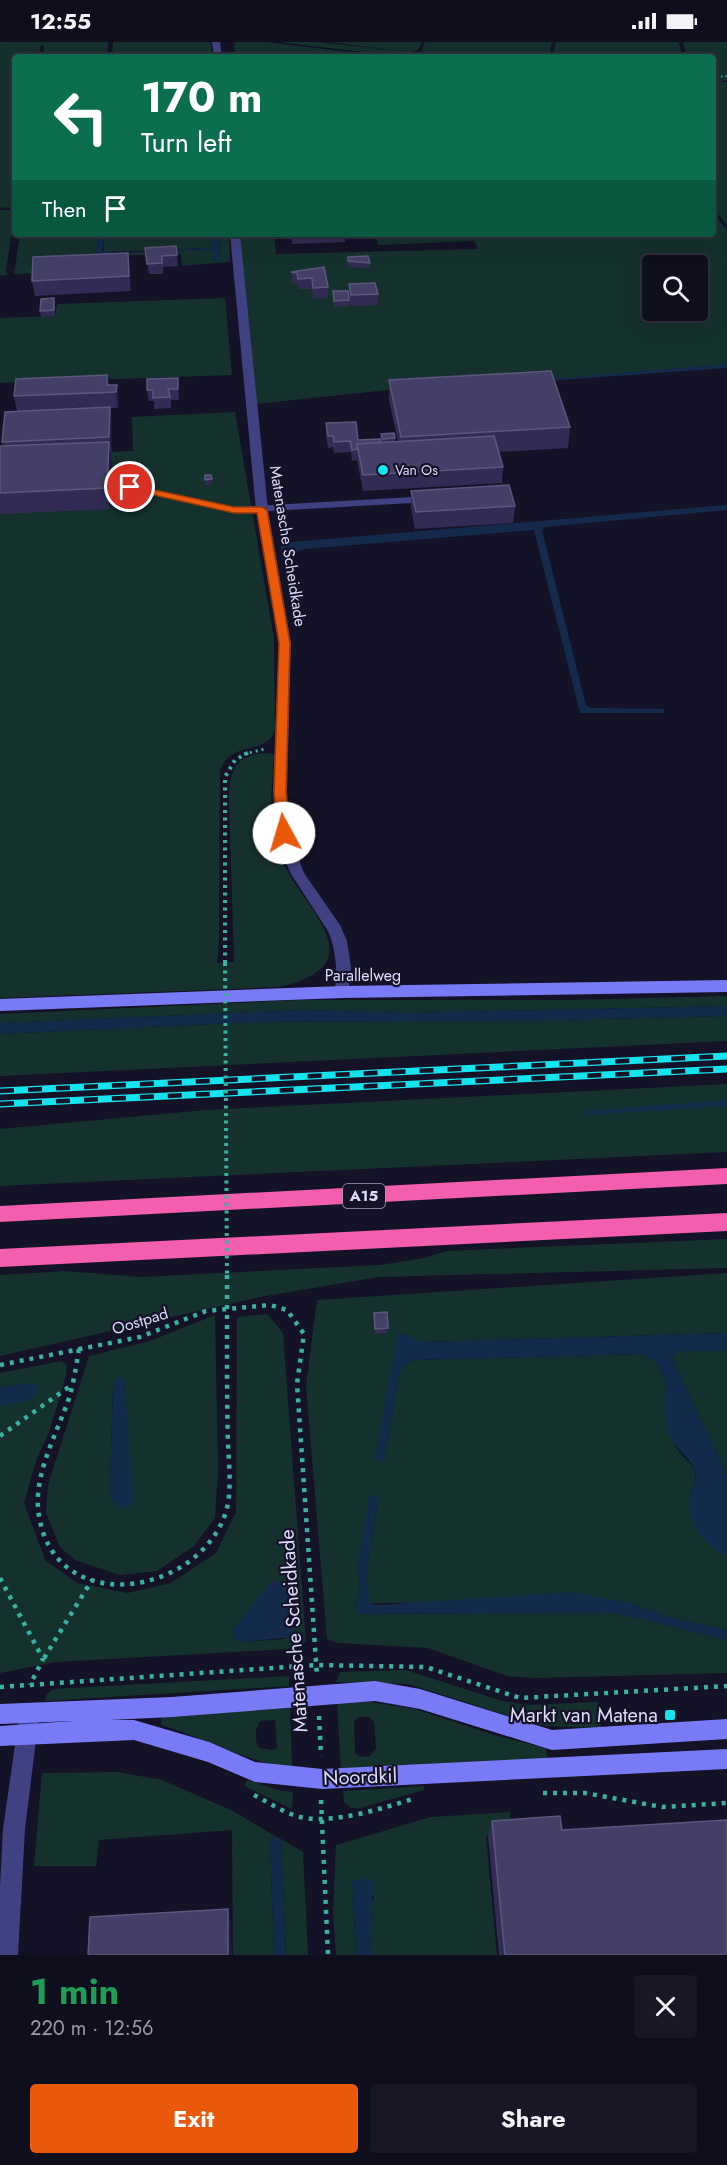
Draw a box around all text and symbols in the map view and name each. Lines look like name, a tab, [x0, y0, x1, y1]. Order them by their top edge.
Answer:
text: 12:55	[30, 5, 91, 37]
text: 170 m	[141, 67, 263, 128]
icon: left	[42, 78, 120, 156]
text: Turn left	[141, 123, 231, 162]
icon: arrive	[99, 192, 132, 225]
text: Then	[42, 193, 87, 225]
map controls	[642, 255, 708, 321]
button: search	[642, 255, 708, 321]
place label: Van Os	[395, 460, 438, 480]
pin	[104, 461, 155, 512]
marker: Van Os	[376, 463, 390, 477]
street label: Matenasche Scheidkade	[264, 464, 312, 628]
icon: arrive	[113, 470, 146, 503]
position arrow	[252, 801, 316, 865]
street label: Parallelweg	[325, 964, 401, 987]
road number: A15	[343, 1184, 385, 1208]
street label: Oostpad	[109, 1302, 171, 1340]
street label: Matenasche Scheidkade	[272, 1528, 316, 1734]
place label: Markt van Matena	[510, 1701, 658, 1730]
marker: Markt van Matena	[663, 1708, 677, 1722]
street label: Noordkil	[322, 1761, 398, 1793]
text: 1 min	[30, 1965, 119, 2017]
button: close	[634, 1975, 697, 2038]
text: 220 m · 12:56	[30, 2014, 154, 2043]
button: Exit	[30, 2084, 358, 2153]
button: Share	[370, 2084, 697, 2153]

